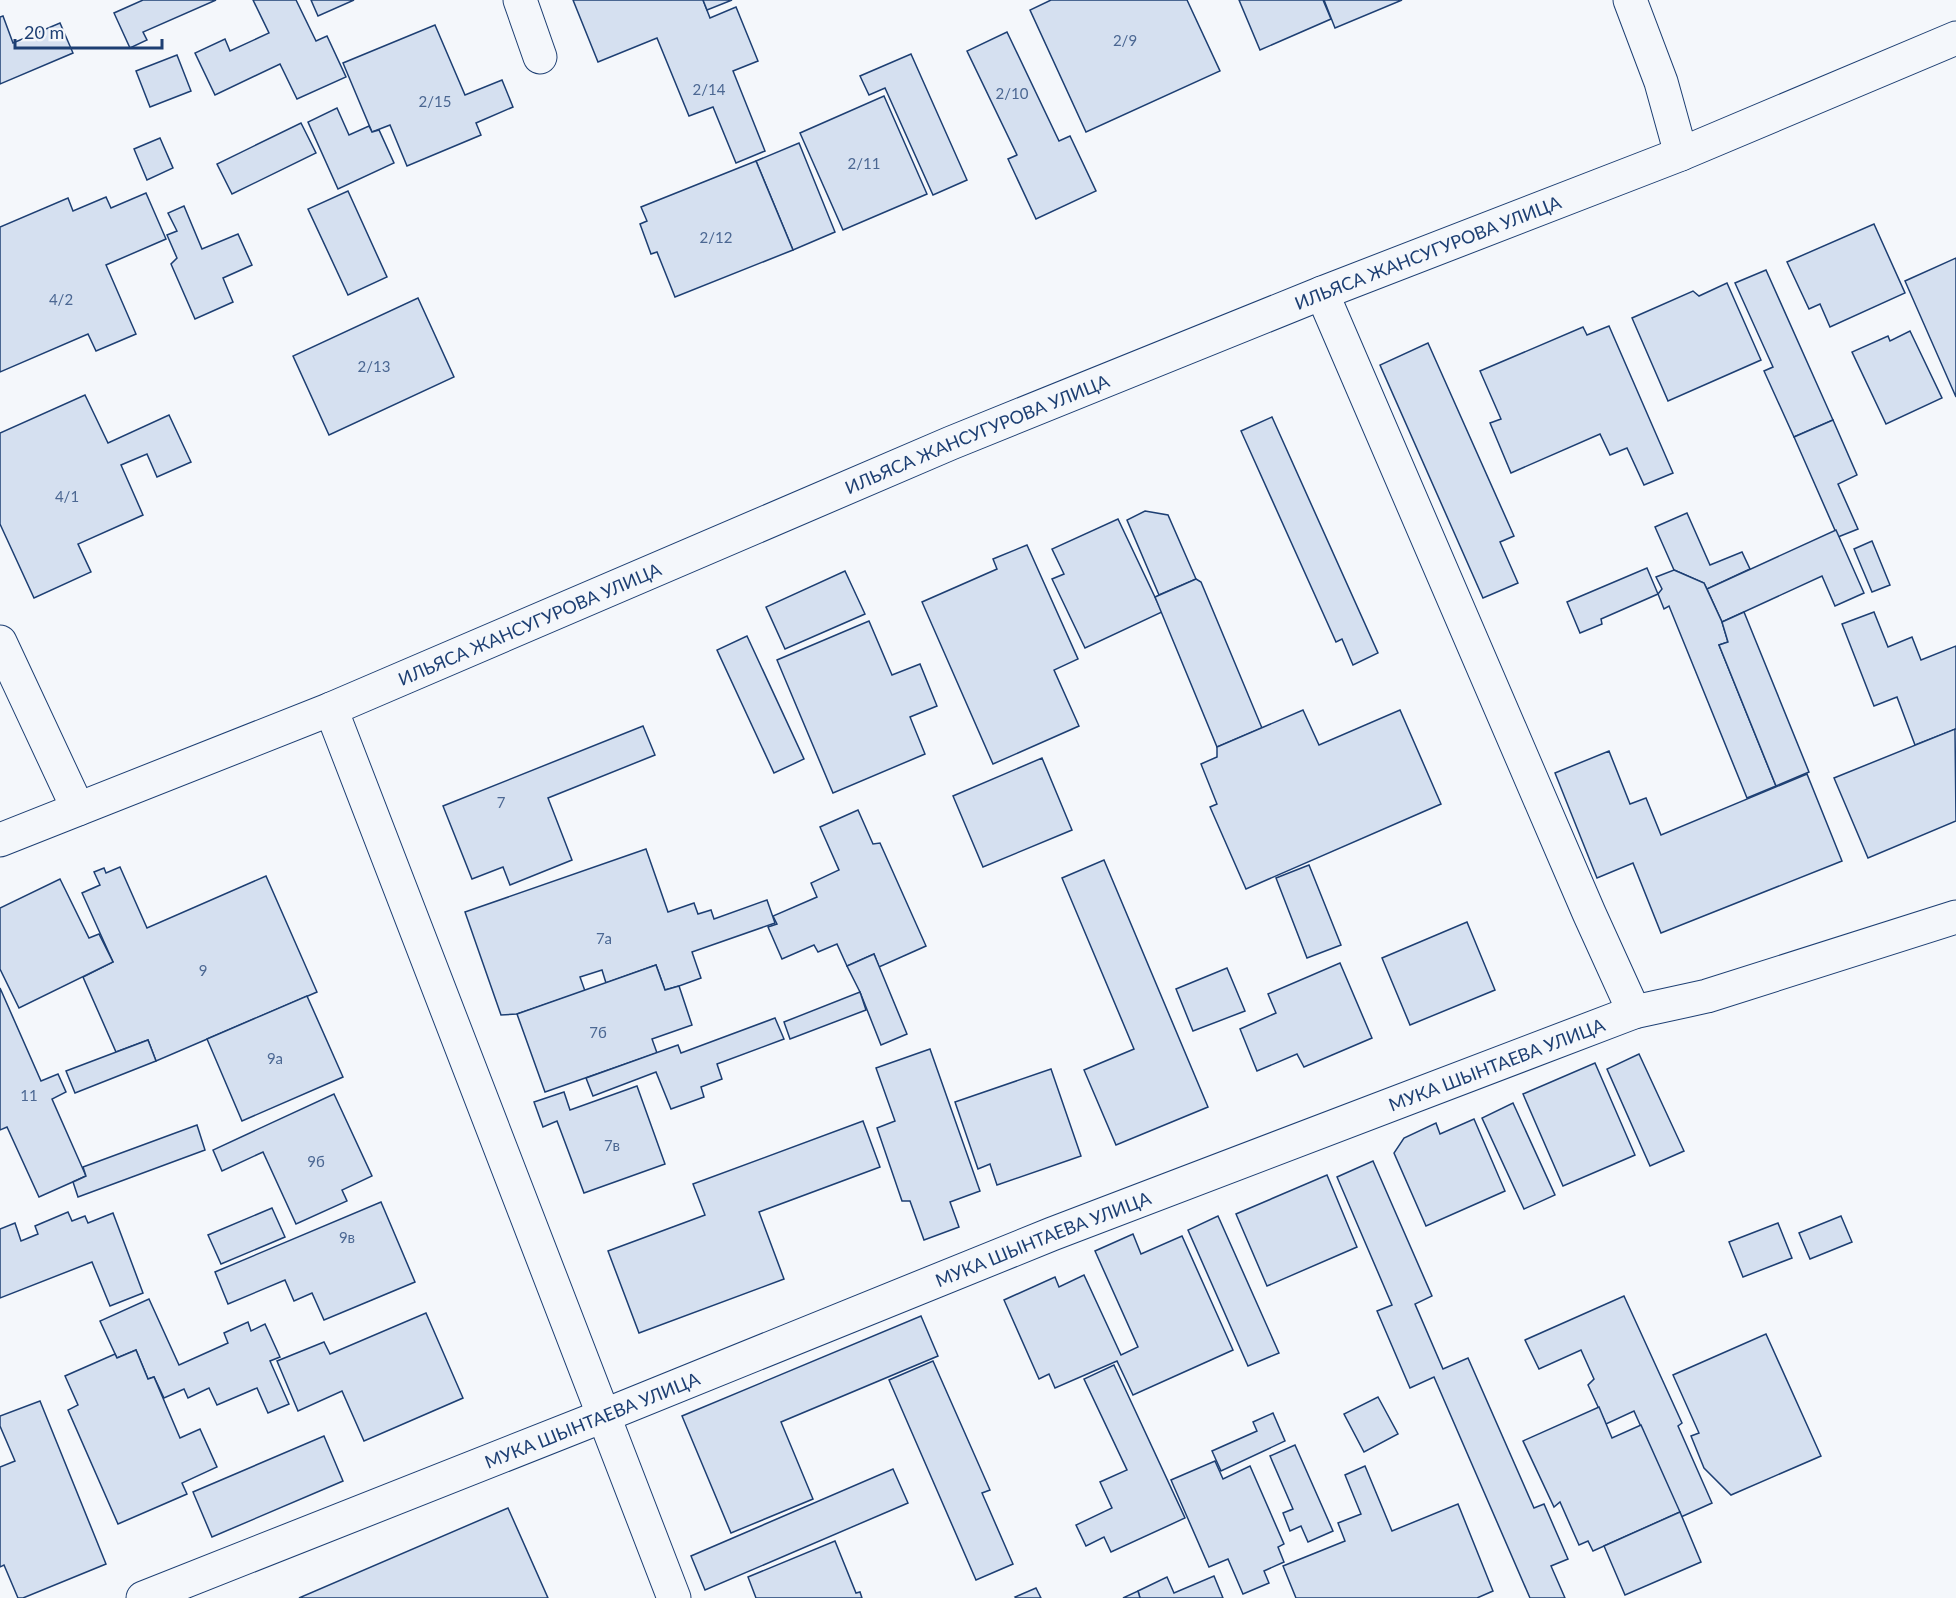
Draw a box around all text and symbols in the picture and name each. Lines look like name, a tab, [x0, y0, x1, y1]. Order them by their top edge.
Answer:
scale bar	[15, 12, 162, 50]
text: 20 m	[24, 21, 64, 43]
house number: 2/9	[1113, 31, 1137, 49]
house number: 2/14	[693, 80, 726, 98]
house number: 2/10	[996, 84, 1029, 102]
house number: 2/15	[419, 92, 451, 110]
house number: 2/11	[848, 154, 880, 172]
street label: ИЛЬЯСА ЖАНСУГУРОВА УЛИЦА	[1291, 190, 1565, 314]
house number: 2/12	[700, 228, 732, 246]
house number: 4/2	[49, 290, 73, 308]
house number: 2/13	[358, 357, 390, 375]
street label: ИЛЬЯСА ЖАНСУГУРОВА УЛИЦА	[841, 369, 1113, 498]
house number: 4/1	[55, 487, 79, 505]
street label: ИЛЬЯСА ЖАНСУГУРОВА УЛИЦА	[395, 557, 665, 690]
house number: 7	[497, 793, 506, 811]
house number: 7а	[596, 929, 612, 947]
house number: 9	[199, 961, 207, 979]
street label: МУКА ШЫНТАЕВА УЛИЦА	[1385, 1013, 1609, 1116]
house number: 7б	[589, 1023, 607, 1041]
house number: 9а	[267, 1049, 283, 1067]
house number: 11	[20, 1086, 38, 1104]
house number: 7в	[604, 1136, 620, 1154]
house number: 9б	[307, 1152, 325, 1170]
street label: МУКА ШЫНТАЕВА УЛИЦА	[932, 1186, 1154, 1291]
house number: 9в	[339, 1228, 355, 1246]
street label: МУКА ШЫНТАЕВА УЛИЦА	[481, 1367, 703, 1473]

